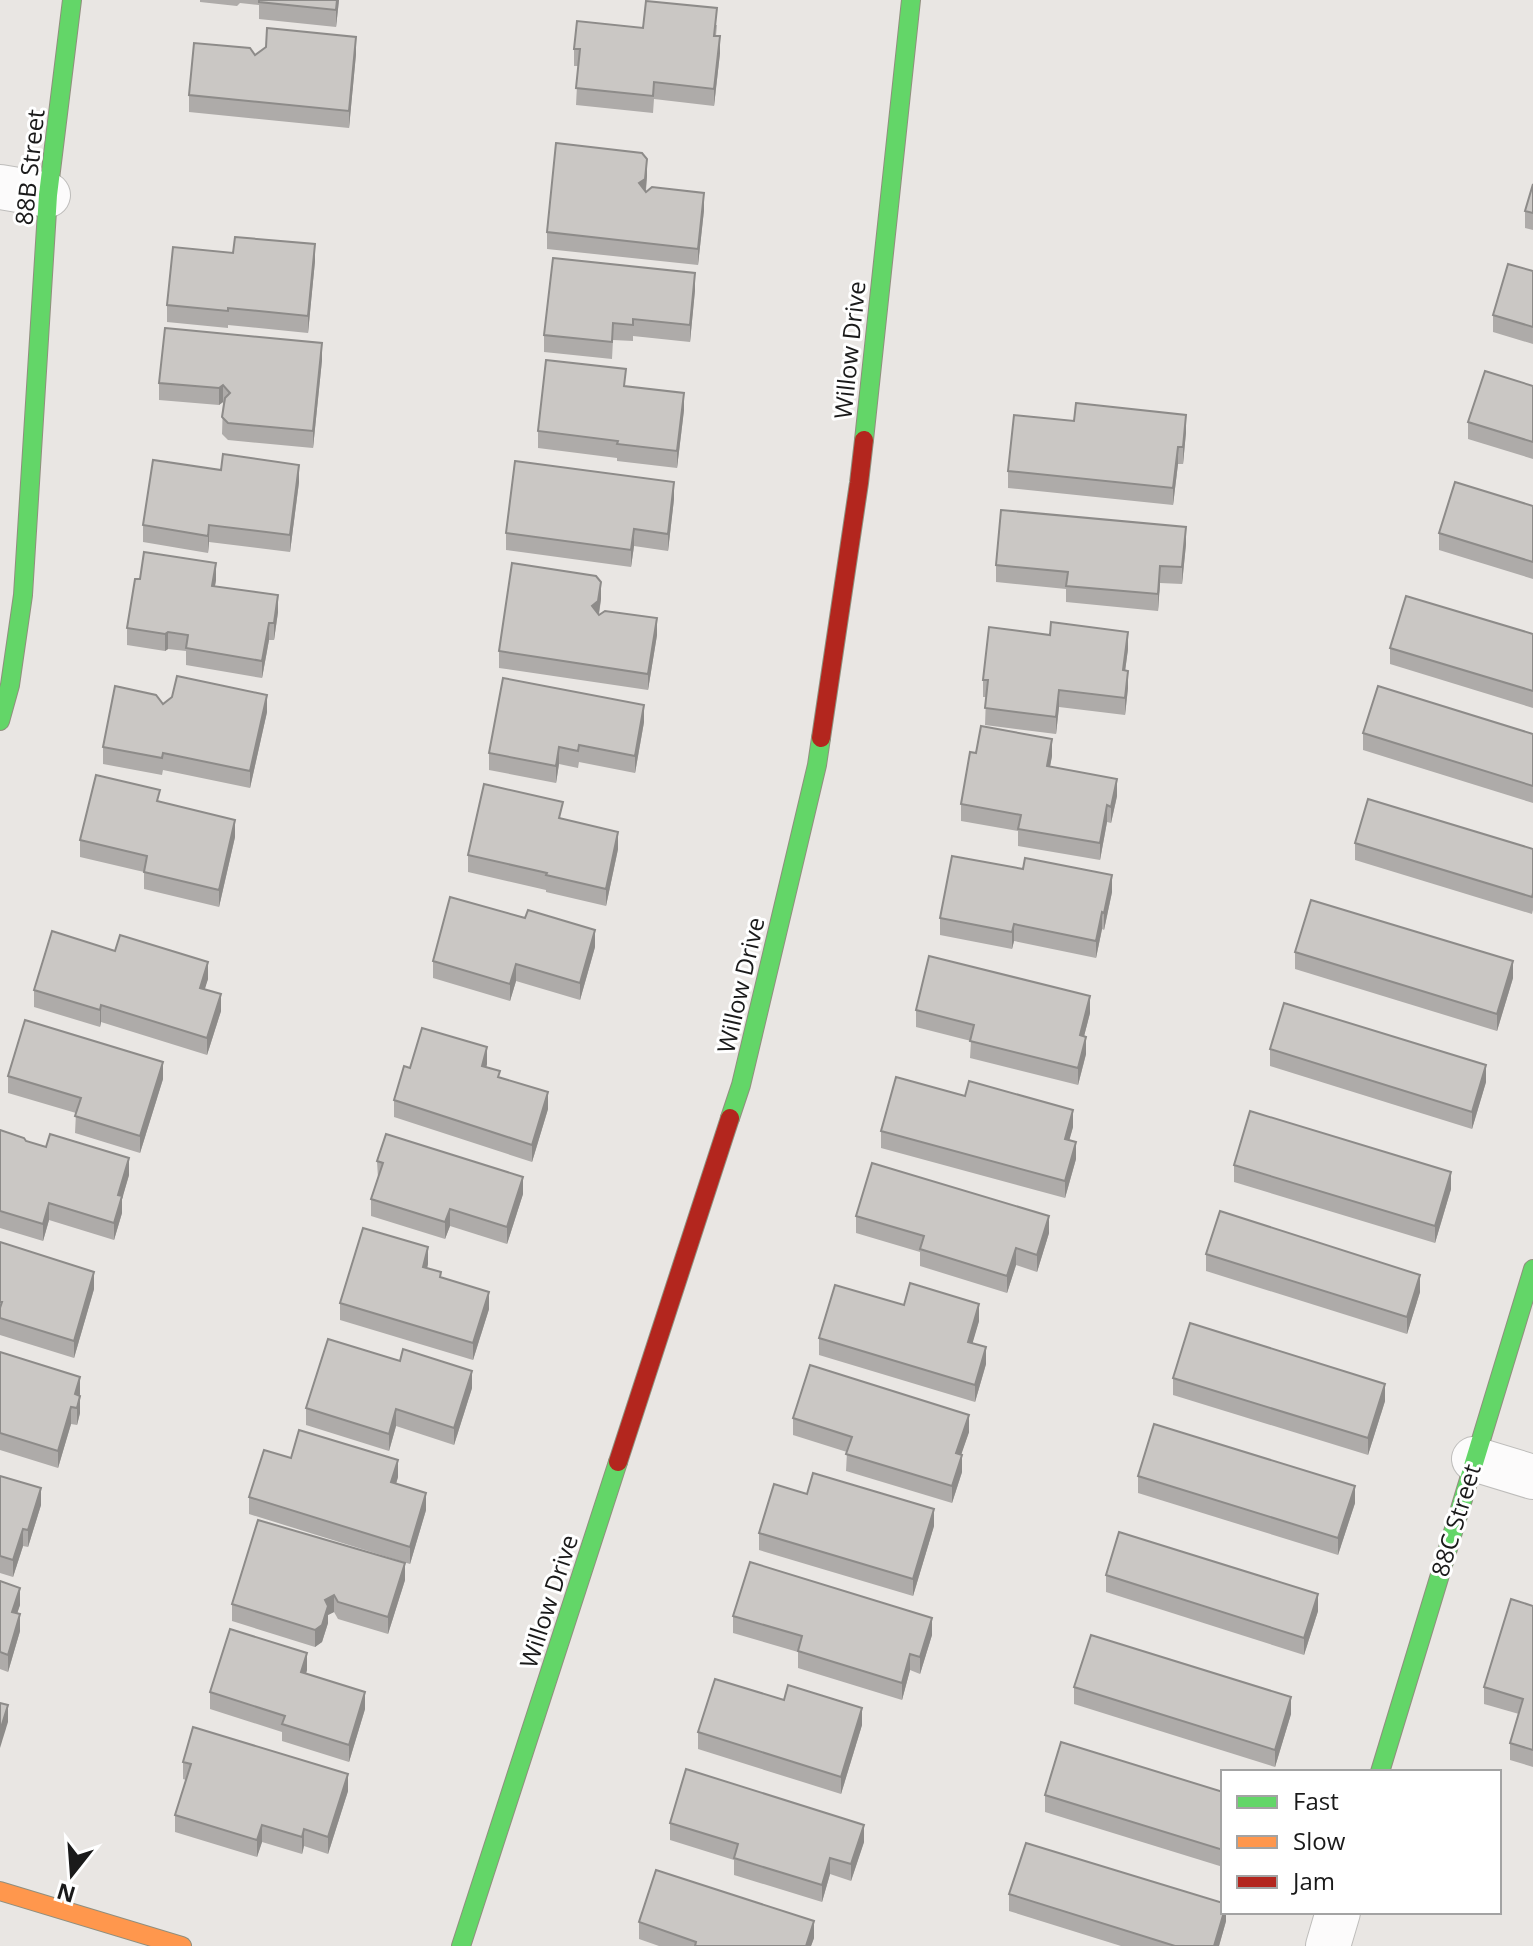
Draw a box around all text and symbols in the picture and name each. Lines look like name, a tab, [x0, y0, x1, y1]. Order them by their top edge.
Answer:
street label: 88B Street	[7, 107, 51, 227]
street label: Willow Drive	[825, 279, 873, 421]
street label: Willow Drive	[708, 914, 772, 1056]
street label: 88C Street	[1422, 1460, 1488, 1580]
street label: Willow Drive	[511, 1530, 585, 1672]
legend	[1221, 1770, 1501, 1914]
text: Fast	[1293, 1784, 1339, 1817]
text: Slow	[1293, 1824, 1346, 1857]
north arrow	[32, 1834, 112, 1914]
text: Jam	[1291, 1864, 1335, 1897]
text: N	[53, 1877, 79, 1911]

